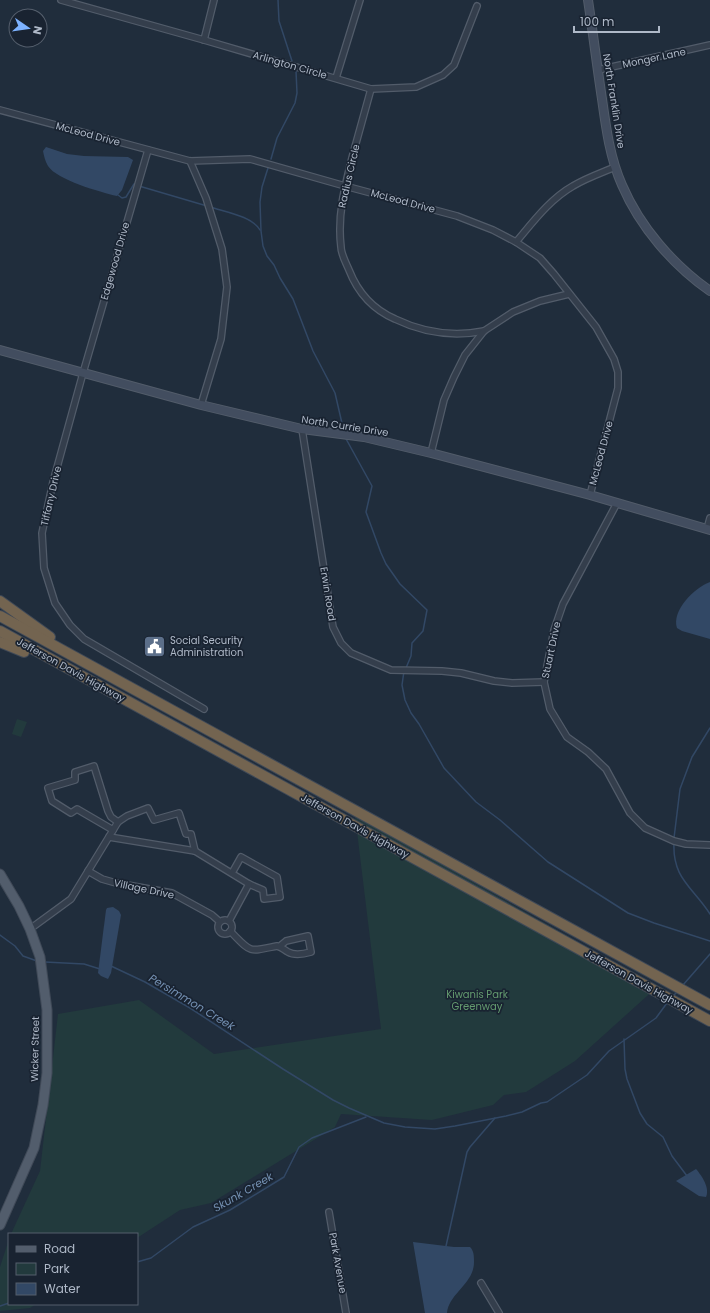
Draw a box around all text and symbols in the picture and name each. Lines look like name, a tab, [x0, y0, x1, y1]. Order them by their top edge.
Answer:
north arrow	[8, 8, 48, 48]
scale bar	[574, 8, 659, 34]
text: 100 m	[580, 13, 614, 30]
text: N	[29, 24, 46, 36]
street label: Monger Lane	[621, 44, 687, 72]
street label: Arlington Circle	[251, 47, 329, 83]
street label: North Franklin Drive	[599, 52, 629, 150]
street label: McLeod Drive	[54, 118, 122, 150]
street label: Radius Circle	[334, 143, 364, 209]
street label: McLeod Drive	[369, 185, 437, 217]
street label: Edgewood Drive	[97, 220, 133, 302]
street label: North Currie Drive	[300, 412, 390, 440]
street label: McLeod Drive	[585, 419, 617, 487]
street label: Tiffany Drive	[37, 465, 65, 527]
street label: Erwin Road	[316, 566, 340, 622]
street label: Stuart Drive	[538, 620, 564, 680]
public building icon: Social Security Administration	[141, 633, 167, 659]
place label: Social Security Administration	[170, 633, 243, 660]
street label: Jefferson Davis Highway	[14, 634, 128, 706]
street label: Jefferson Davis Highway	[298, 790, 412, 862]
street label: Village Drive	[112, 875, 176, 903]
street label: Jefferson Davis Highway	[582, 946, 696, 1018]
water label: Persimmon Creek	[146, 970, 239, 1035]
park label: Kiwanis Park Greenway	[446, 987, 509, 1014]
street label: Wicker Street	[27, 1016, 43, 1082]
water label: Skunk Creek	[210, 1168, 277, 1216]
street label: Park Avenue	[325, 1231, 351, 1295]
legend	[8, 1233, 138, 1305]
text: Road	[44, 1240, 75, 1257]
text: Park	[44, 1260, 71, 1277]
text: Water	[44, 1280, 81, 1297]

